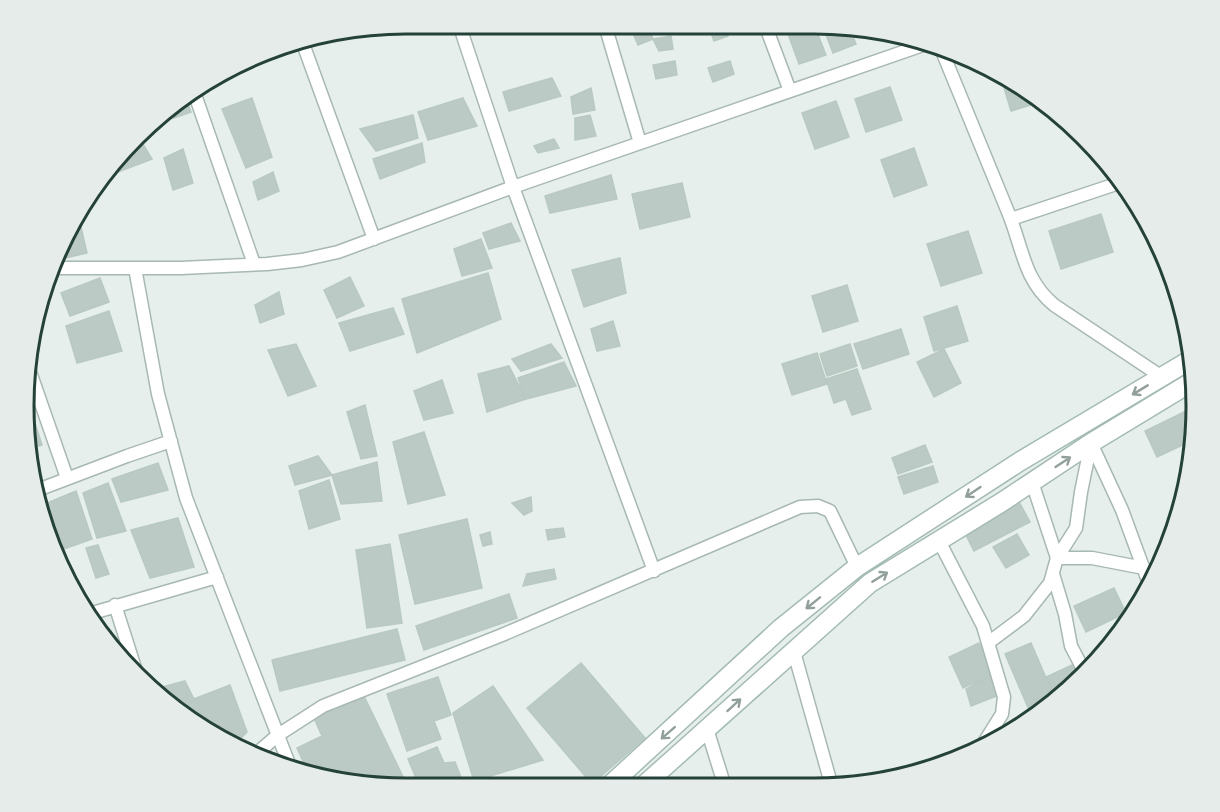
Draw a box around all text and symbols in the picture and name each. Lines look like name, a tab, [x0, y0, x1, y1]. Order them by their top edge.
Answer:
one-way arrow	[1132, 385, 1149, 397]
one-way arrow	[1054, 455, 1071, 467]
one-way arrow	[965, 486, 982, 499]
one-way arrow	[871, 571, 888, 583]
one-way arrow	[805, 596, 821, 609]
one-way arrow	[726, 698, 741, 712]
one-way arrow	[661, 726, 676, 740]

